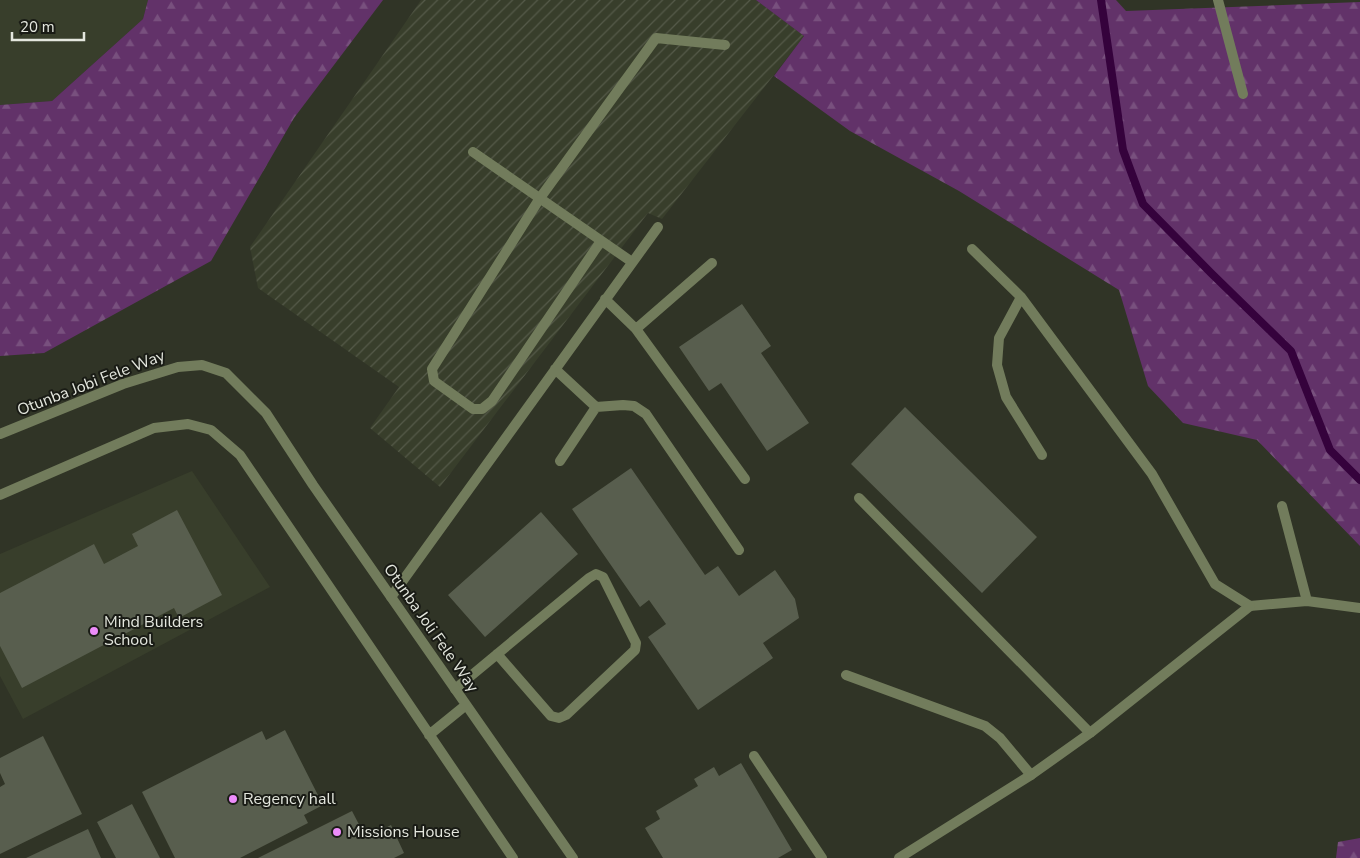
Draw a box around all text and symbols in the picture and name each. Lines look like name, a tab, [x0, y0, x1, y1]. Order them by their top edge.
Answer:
scale bar	[12, 10, 85, 42]
text: 20 m	[20, 17, 55, 37]
street label: Otunba Jobi Fele Way	[14, 344, 169, 421]
street label: Otunba Joli Fele Way	[378, 559, 484, 697]
place label: Mind Builders School	[104, 611, 203, 651]
marker: Mind Builders School	[88, 625, 100, 637]
place label: Regency hall	[243, 788, 336, 810]
marker: Regency hall	[227, 793, 239, 805]
place label: Missions House	[347, 821, 460, 843]
marker: Missions House	[331, 826, 343, 838]

